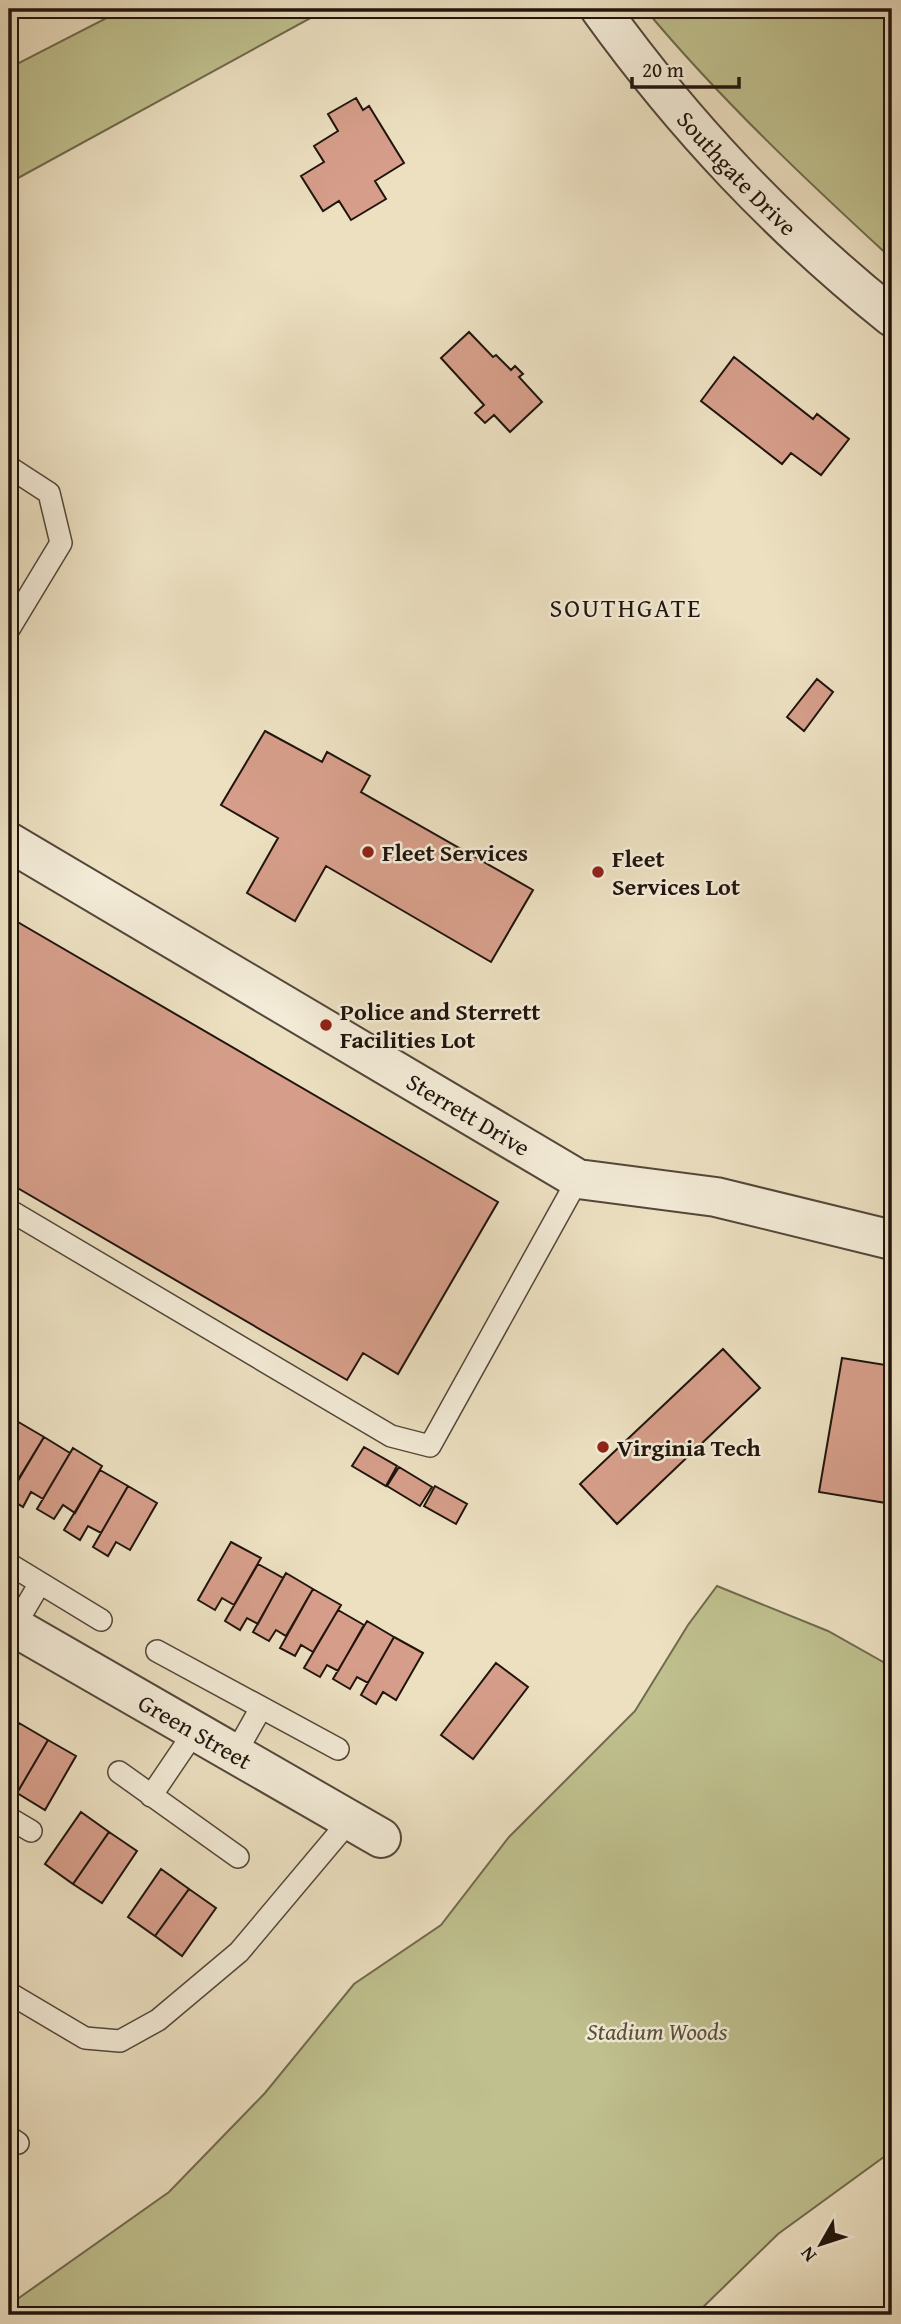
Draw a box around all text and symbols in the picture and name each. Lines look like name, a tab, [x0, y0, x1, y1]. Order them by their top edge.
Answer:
scale bar	[632, 46, 738, 90]
text: 20 m	[642, 54, 684, 85]
street label: Southgate Drive	[669, 103, 805, 243]
district label: SOUTHGATE	[550, 588, 703, 627]
place label: Fleet Services	[382, 835, 528, 870]
place label: Fleet Services Lot	[612, 841, 740, 904]
marker: Fleet Services	[360, 844, 376, 860]
marker: Fleet Services Lot	[590, 864, 606, 880]
place label: Police and Sterrett Facilities Lot	[340, 994, 540, 1057]
marker: Police and Sterrett Facilities Lot	[318, 1017, 334, 1033]
street label: Sterrett Drive	[400, 1064, 537, 1164]
place label: Virginia Tech	[617, 1430, 761, 1465]
marker: Virginia Tech	[595, 1439, 611, 1455]
street label: Green Street	[132, 1685, 259, 1778]
park label: Stadium Woods	[587, 2014, 728, 2049]
north arrow	[786, 2208, 856, 2278]
text: N	[793, 2241, 823, 2268]

